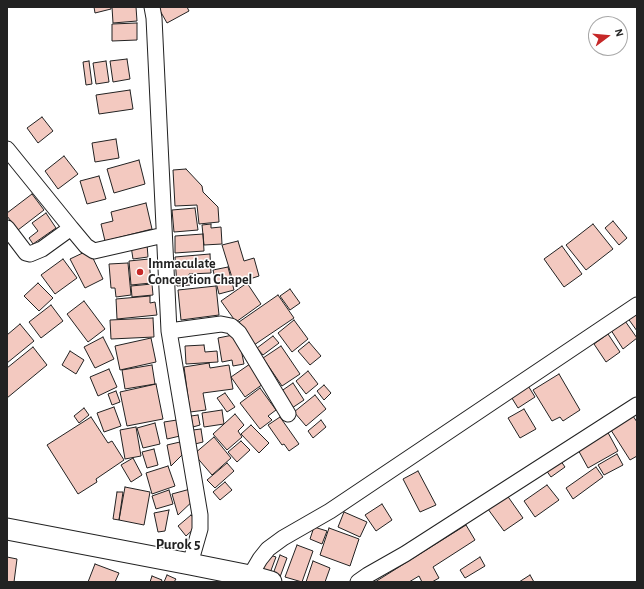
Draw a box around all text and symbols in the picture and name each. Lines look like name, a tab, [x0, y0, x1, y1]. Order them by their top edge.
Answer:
north arrow	[588, 16, 628, 56]
text: N	[613, 28, 625, 38]
place label: Immaculate Conception Chapel	[148, 256, 252, 288]
marker: Immaculate Conception Chapel	[135, 267, 145, 277]
district label: Purok 5	[156, 535, 200, 553]

